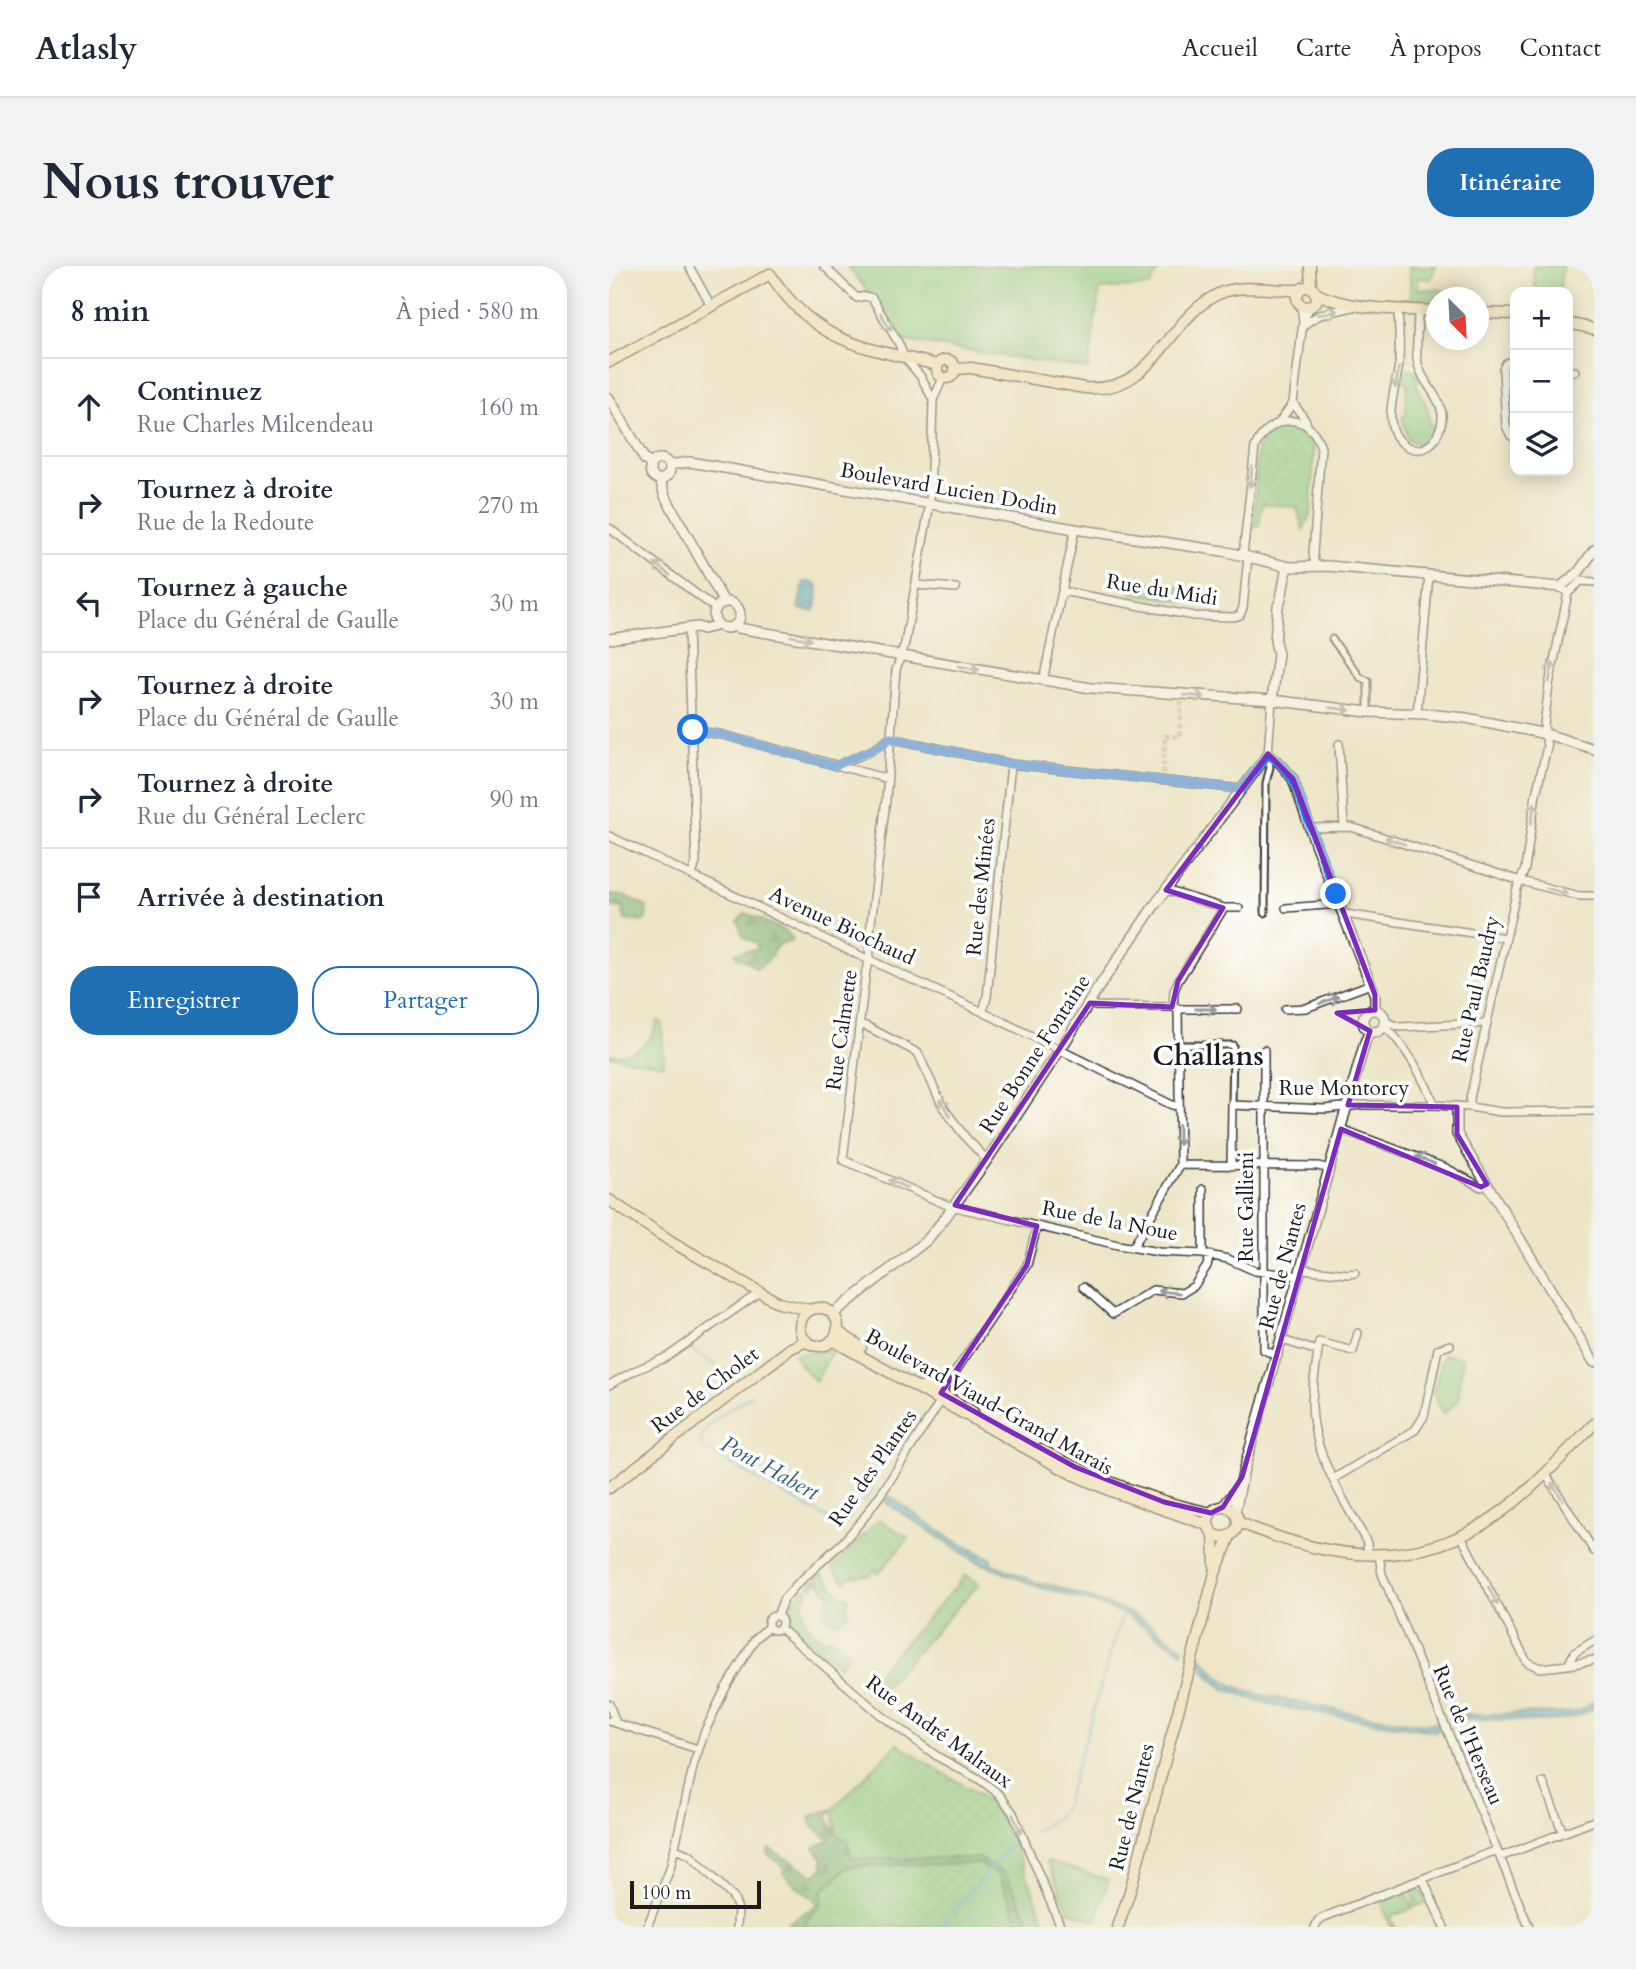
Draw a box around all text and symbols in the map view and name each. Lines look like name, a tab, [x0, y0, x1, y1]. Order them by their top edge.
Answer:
text: Atlasly	[35, 26, 137, 71]
text: Accueil	[1182, 32, 1258, 65]
text: Carte	[1296, 32, 1352, 65]
text: À propos	[1390, 32, 1482, 65]
text: Contact	[1520, 32, 1601, 65]
button: Itinéraire	[1427, 148, 1594, 217]
text: Nous trouver	[42, 149, 334, 216]
north arrow	[1426, 287, 1489, 350]
map controls	[1510, 287, 1573, 476]
button: +	[1510, 287, 1573, 350]
text: 8 min	[70, 291, 150, 332]
text: À pied · 580 m	[396, 296, 539, 327]
one-way arrow	[1316, 306, 1339, 319]
one-way arrow	[879, 311, 893, 331]
button: −	[1510, 350, 1573, 413]
one-way arrow	[1390, 366, 1403, 389]
text: Continuez	[137, 374, 262, 409]
icon: ahead	[70, 388, 108, 426]
text: 160 m	[478, 392, 539, 423]
text: Rue Charles Milcendeau	[137, 409, 374, 440]
button: layers	[1510, 413, 1573, 476]
street label: Boulevard Lucien Dodin	[838, 456, 1060, 522]
one-way arrow	[1245, 466, 1258, 488]
text: Tournez à droite	[137, 472, 333, 507]
icon: right	[70, 486, 108, 524]
text: 270 m	[478, 490, 539, 521]
text: Rue de la Redoute	[137, 507, 314, 538]
one-way arrow	[653, 562, 672, 577]
street label: Rue du Midi	[1104, 567, 1220, 613]
text: Tournez à gauche	[137, 570, 348, 605]
icon: left	[70, 584, 108, 622]
text: 30 m	[490, 588, 539, 619]
text: Place du Général de Gaulle	[137, 605, 399, 636]
one-way arrow	[789, 631, 812, 645]
one-way arrow	[957, 661, 980, 675]
one-way arrow	[1545, 661, 1558, 684]
text: Tournez à droite	[137, 668, 333, 703]
icon: right	[70, 682, 108, 720]
text: 30 m	[490, 686, 539, 717]
one-way arrow	[1183, 690, 1205, 703]
text: Place du Général de Gaulle	[137, 703, 399, 734]
one-way arrow	[1328, 703, 1351, 716]
route start	[677, 714, 708, 745]
text: Tournez à droite	[137, 766, 333, 801]
icon: right	[70, 780, 108, 818]
text: 90 m	[490, 784, 539, 815]
text: Rue du Général Leclerc	[137, 801, 366, 832]
one-way arrow	[1527, 803, 1540, 825]
street label: Rue des Minées	[959, 817, 1003, 957]
one-way arrow	[1193, 834, 1208, 853]
one-way arrow	[1384, 834, 1406, 847]
icon: arrive	[70, 878, 108, 916]
route end	[1320, 878, 1351, 909]
street label: Avenue Biochaud	[764, 879, 920, 973]
text: Arrivée à destination	[137, 880, 385, 915]
one-way arrow	[1546, 885, 1568, 898]
street label: Rue Paul Baudry	[1445, 913, 1507, 1065]
button: Enregistrer	[70, 966, 298, 1035]
button: Partager	[312, 966, 539, 1035]
street label: Rue Calmette	[819, 968, 865, 1092]
street label: Rue Bonne Fontaine	[973, 969, 1097, 1139]
one-way arrow	[1317, 992, 1339, 1005]
one-way arrow	[1194, 1002, 1217, 1016]
district label: Challans	[1152, 1037, 1264, 1075]
street label: Rue Montorcy	[1279, 1074, 1409, 1103]
one-way arrow	[937, 1098, 951, 1118]
one-way arrow	[1172, 1124, 1186, 1147]
street label: Rue Gallieni	[1232, 1151, 1261, 1262]
one-way arrow	[1415, 1152, 1437, 1165]
one-way arrow	[888, 1177, 910, 1190]
street label: Rue de la Noue	[1040, 1194, 1180, 1248]
street label: Rue de Nantes	[1252, 1200, 1314, 1332]
one-way arrow	[1158, 1285, 1180, 1298]
street label: Boulevard Viaud-Grand Marais	[860, 1322, 1118, 1482]
street label: Rue de Cholet	[645, 1340, 765, 1440]
street label: Rue des Plantes	[822, 1404, 924, 1532]
water label: Pont Habert	[715, 1428, 826, 1508]
one-way arrow	[1549, 1482, 1563, 1502]
one-way arrow	[1486, 1585, 1500, 1606]
street label: Rue de l'Herseau	[1425, 1660, 1511, 1810]
street label: Rue André Malraux	[860, 1669, 1019, 1796]
street label: Rue de Nantes	[1102, 1741, 1162, 1873]
one-way arrow	[1011, 1813, 1024, 1834]
scale bar	[630, 1878, 761, 1910]
text: 100 m	[641, 1880, 691, 1906]

